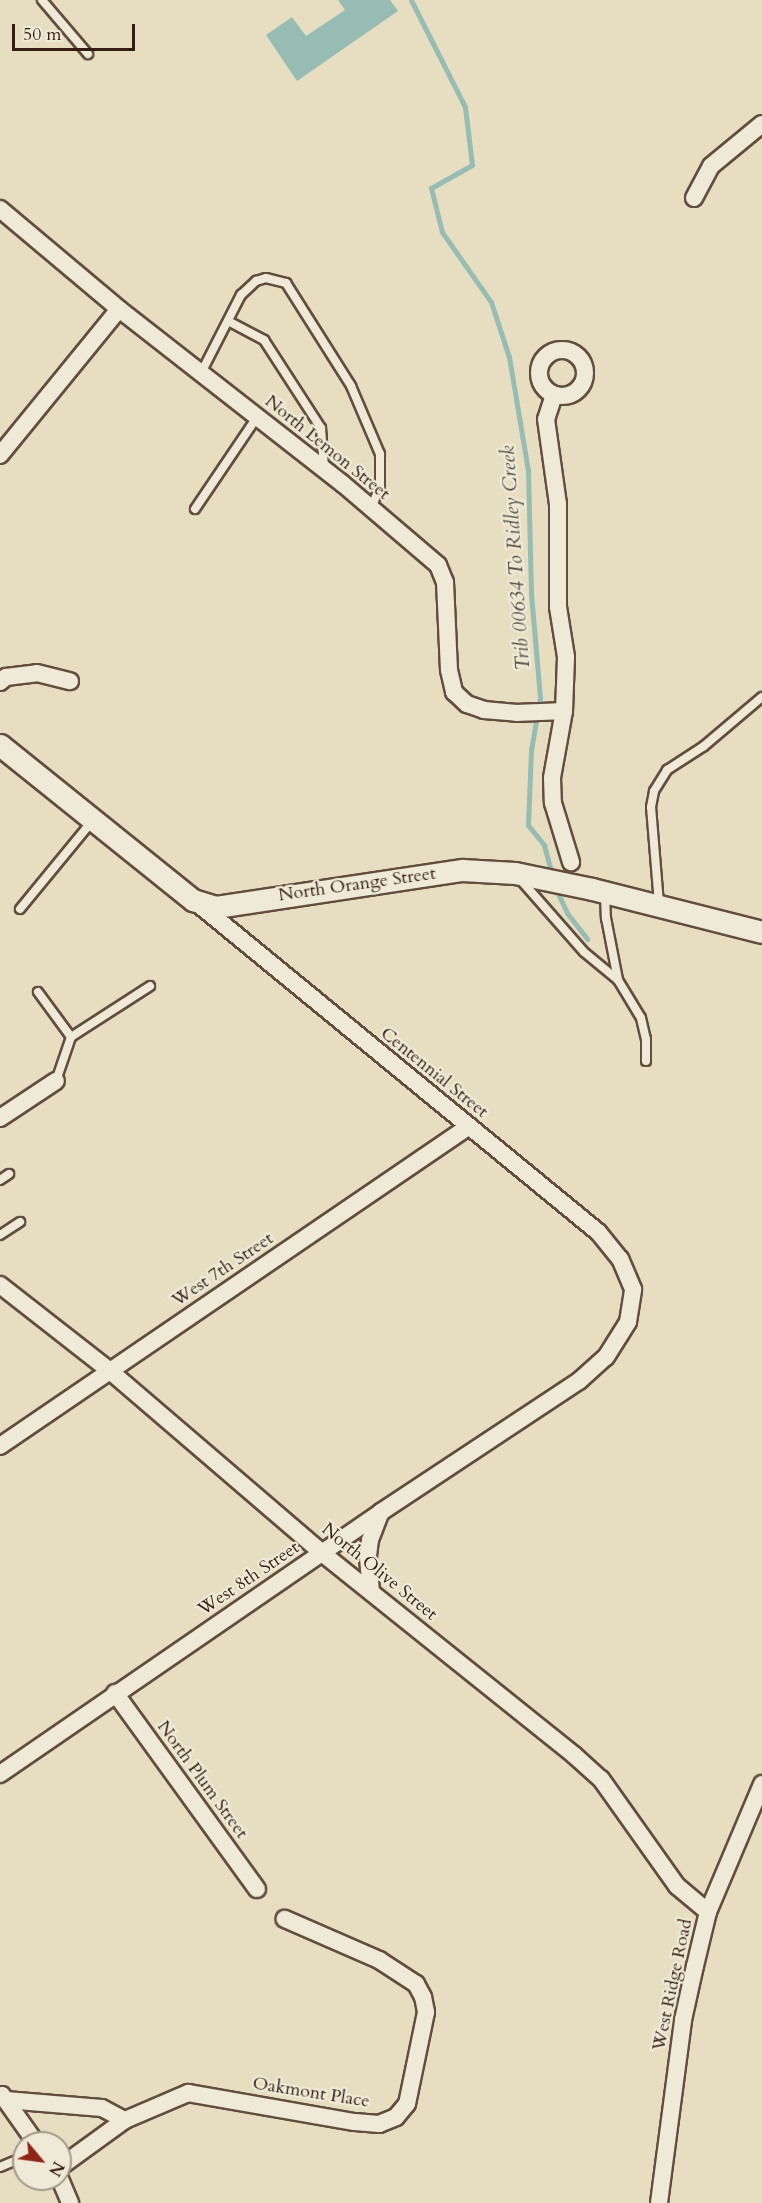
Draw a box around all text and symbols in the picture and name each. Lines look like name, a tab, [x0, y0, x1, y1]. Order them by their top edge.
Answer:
scale bar	[15, 12, 138, 50]
text: 50 m	[23, 22, 62, 47]
street label: North Lemon Street	[260, 391, 394, 505]
water label: Trib 00634 To Ridley Creek	[495, 445, 535, 671]
street label: North Orange Street	[277, 863, 437, 907]
street label: Centennial Street	[376, 1023, 492, 1123]
street label: West 7th Street	[168, 1228, 278, 1312]
street label: North Olive Street	[317, 1519, 441, 1625]
street label: West 8th Street	[194, 1537, 304, 1621]
street label: North Plum Street	[152, 1717, 252, 1843]
street label: West Ridge Road	[648, 1917, 698, 2053]
street label: Oakmont Place	[251, 2073, 371, 2113]
north arrow	[12, 2131, 72, 2191]
text: N	[43, 2157, 69, 2180]

